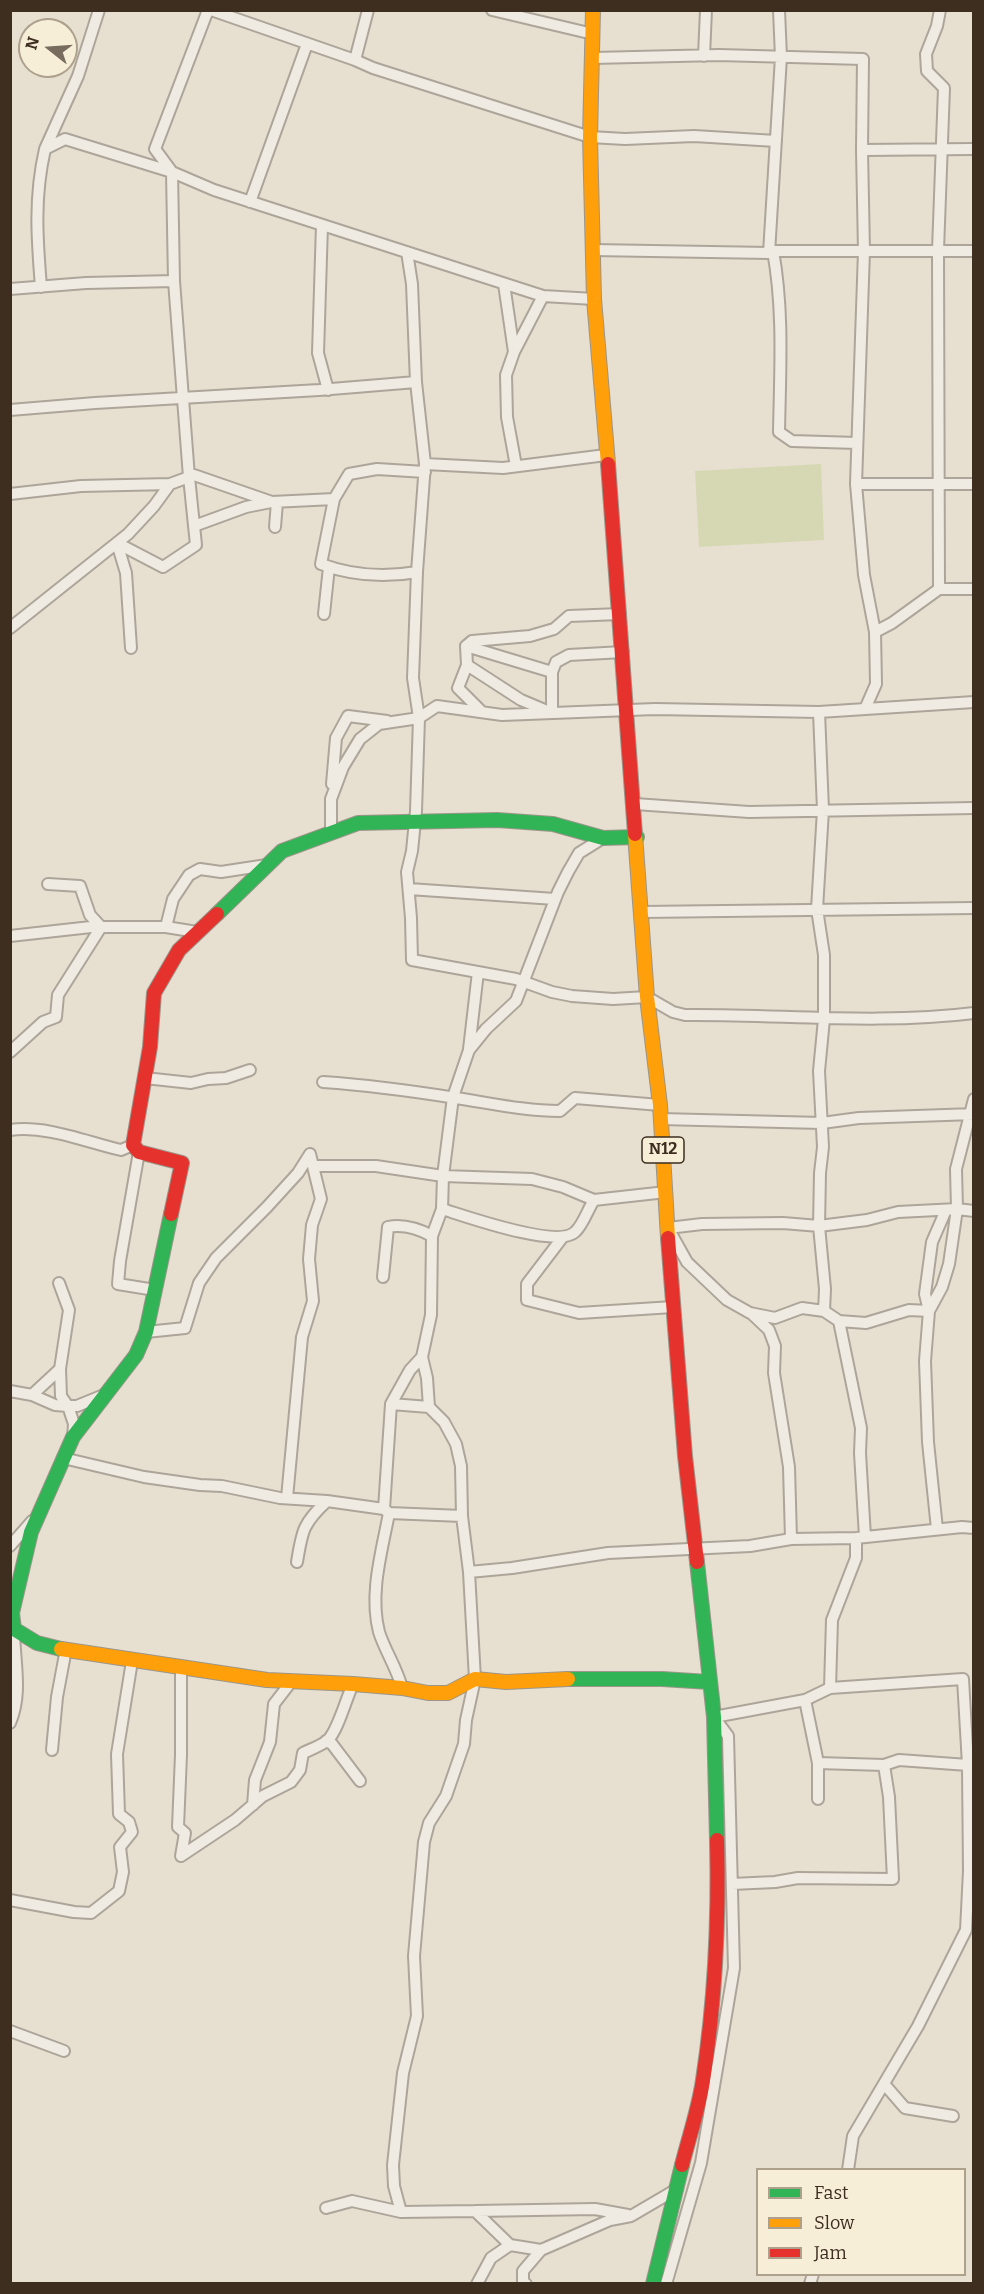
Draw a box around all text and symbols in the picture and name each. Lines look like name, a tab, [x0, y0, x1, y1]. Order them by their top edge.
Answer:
north arrow	[18, 18, 78, 78]
text: N	[21, 34, 43, 52]
road number: N12	[642, 1137, 684, 1163]
legend	[756, 2168, 966, 2276]
text: Fast	[814, 2182, 849, 2204]
text: Slow	[814, 2212, 854, 2234]
text: Jam	[814, 2242, 847, 2264]

